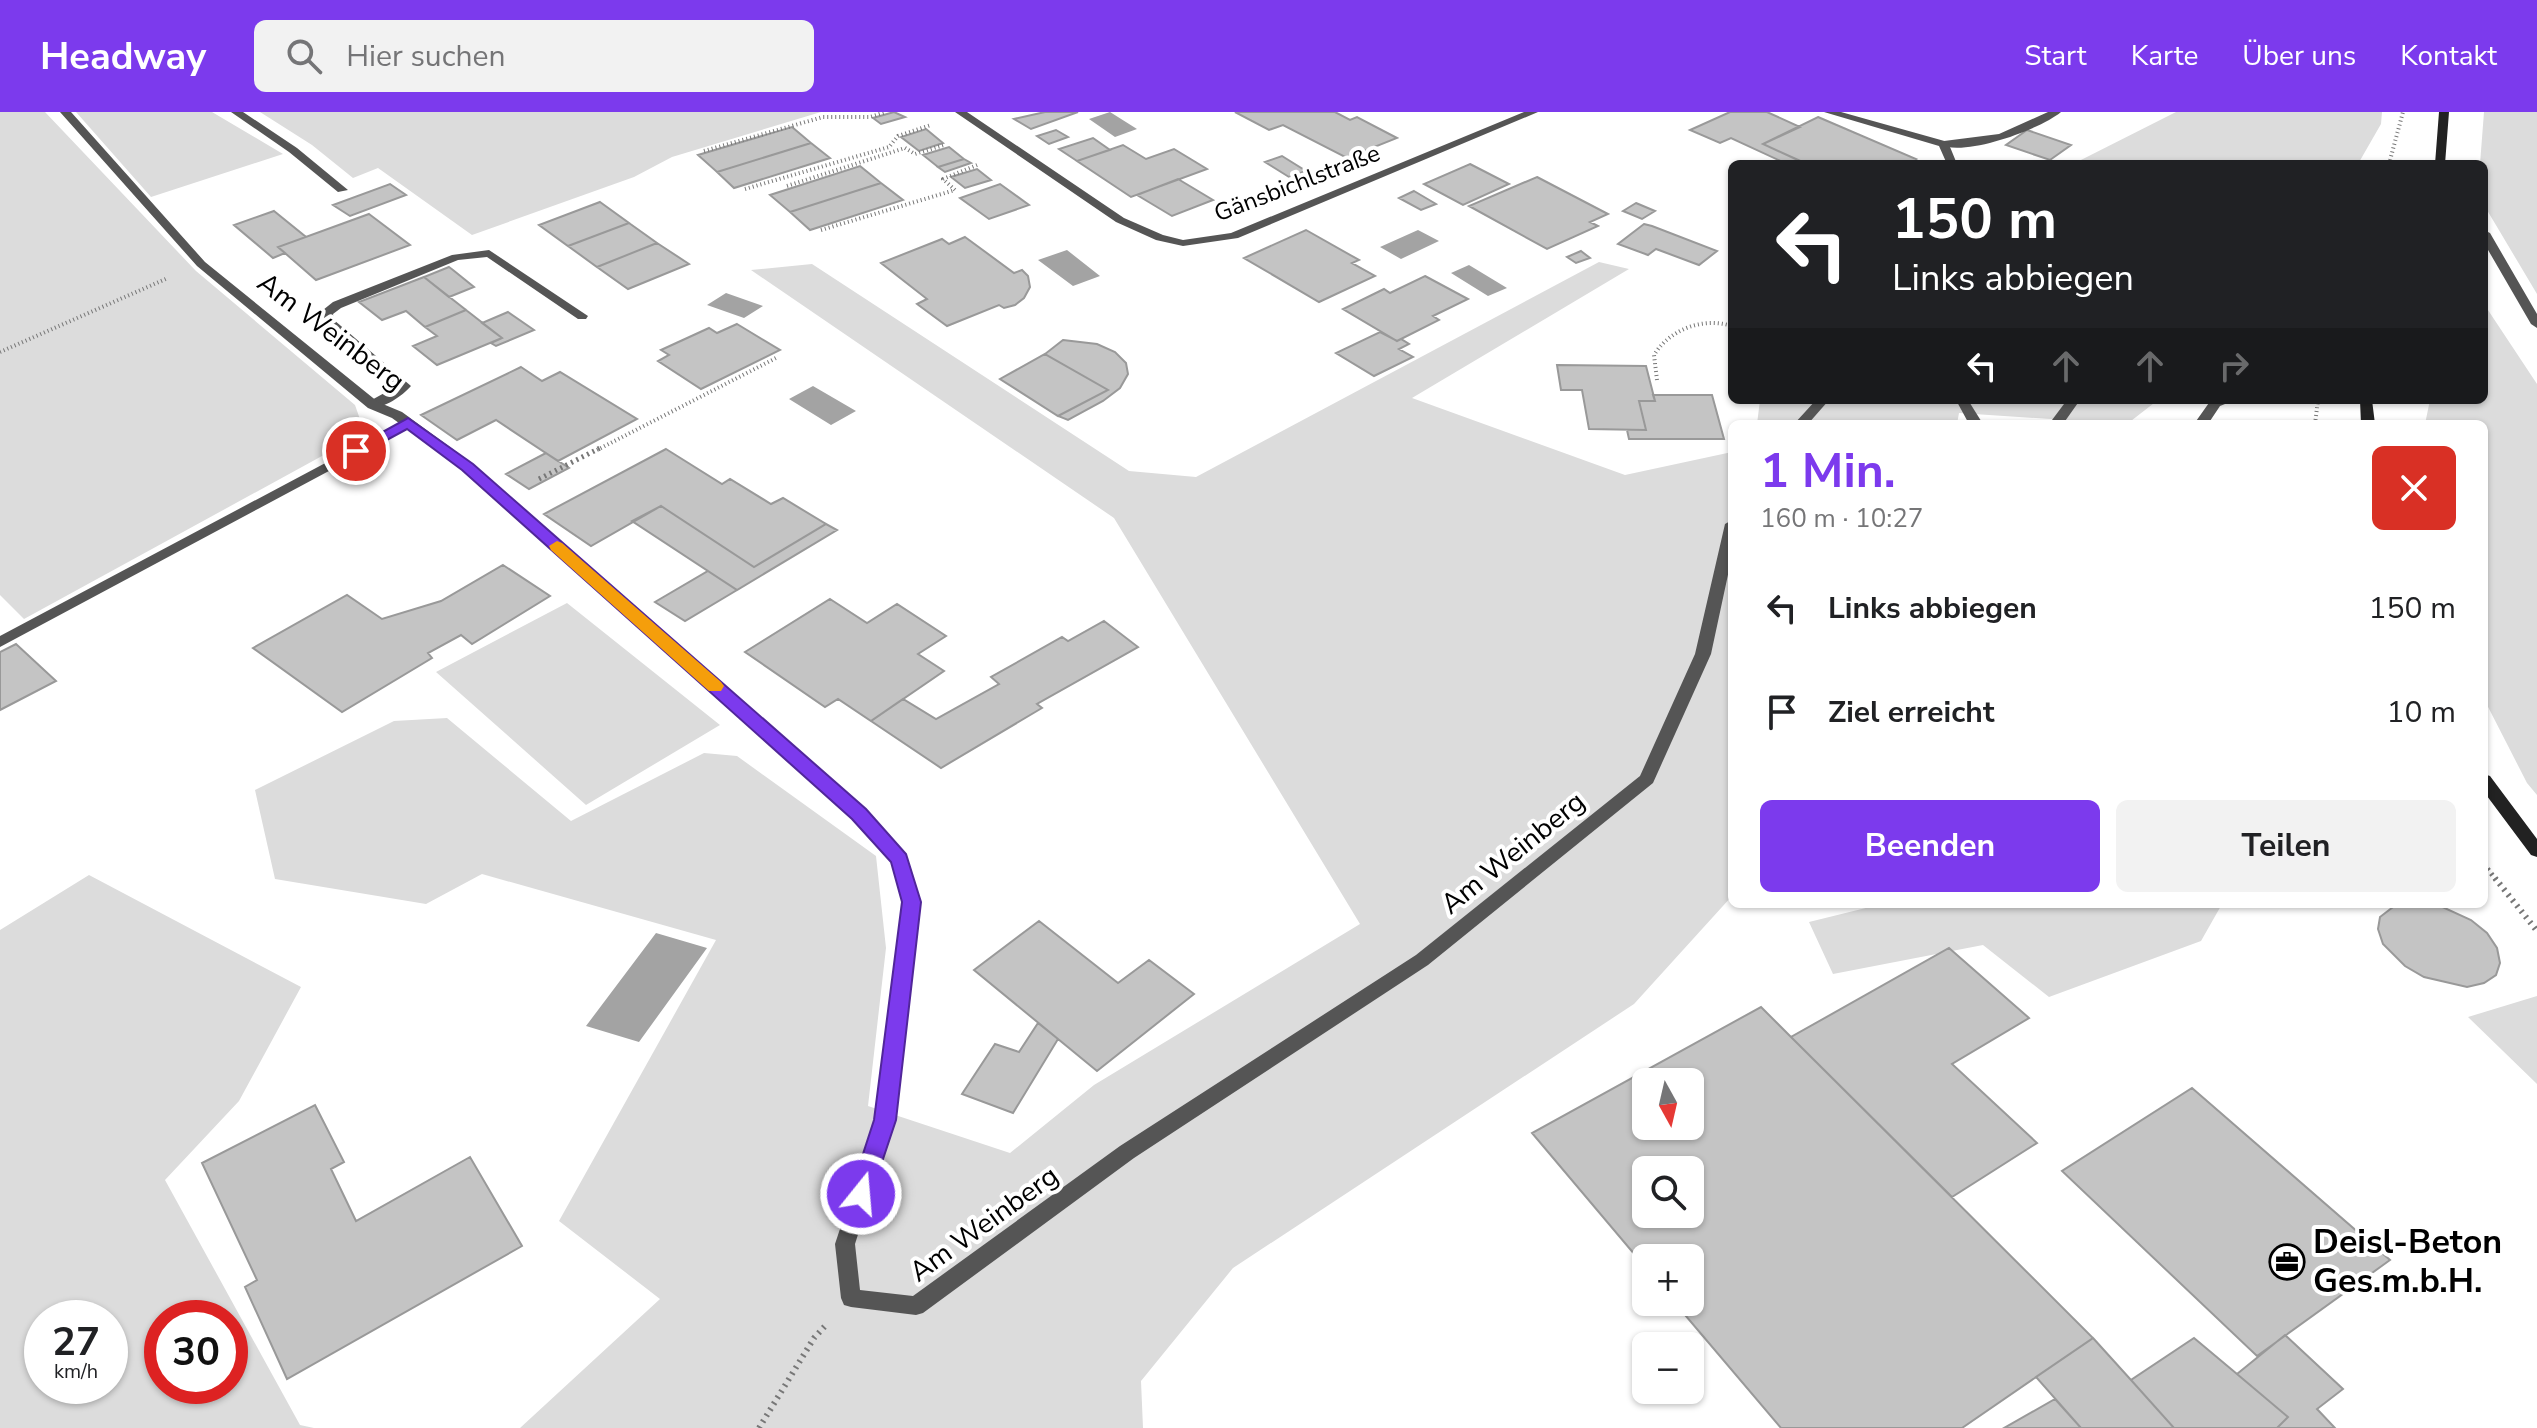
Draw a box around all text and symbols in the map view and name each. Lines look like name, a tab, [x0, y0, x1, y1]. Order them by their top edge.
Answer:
search box	[254, 20, 814, 92]
text: Headway	[40, 31, 206, 82]
icon: search	[282, 34, 326, 78]
text: Hier suchen	[346, 36, 506, 77]
text: Start	[2024, 37, 2087, 75]
text: Karte	[2131, 37, 2198, 75]
text: Über uns	[2242, 37, 2356, 75]
text: Kontakt	[2400, 37, 2497, 75]
street label: Gänsbichlstraße	[1210, 137, 1384, 229]
text: 150 m	[1892, 181, 2057, 258]
icon: left	[1760, 192, 1864, 296]
text: Links abbiegen	[1892, 254, 2134, 303]
street label: Am Weinberg	[249, 264, 413, 400]
icon: left	[1960, 344, 2004, 388]
icon: ahead	[2044, 344, 2088, 388]
icon: ahead	[2128, 344, 2172, 388]
icon: right	[2212, 344, 2256, 388]
pin	[322, 417, 390, 485]
icon: arrive	[334, 429, 378, 473]
text: 1 Min.	[1760, 438, 1896, 504]
button: close	[2372, 446, 2456, 530]
text: 160 m · 10:27	[1760, 501, 1923, 536]
icon: left	[1760, 586, 1804, 630]
text: Links abbiegen	[1828, 588, 2037, 629]
text: 150 m	[2369, 588, 2456, 629]
icon: arrive	[1760, 690, 1804, 734]
text: Ziel erreicht	[1828, 692, 1994, 733]
text: 10 m	[2387, 692, 2456, 733]
street label: Am Weinberg	[1433, 783, 1593, 923]
button: Beenden	[1760, 800, 2100, 892]
button: Teilen	[2116, 800, 2456, 892]
north arrow	[1632, 1068, 1704, 1140]
map controls	[1632, 1068, 1704, 1404]
position arrow	[819, 1152, 903, 1236]
button: search	[1632, 1156, 1704, 1228]
street label: Am Weinberg	[902, 1157, 1066, 1291]
place label: Deisl-Beton Ges.m.b.H.	[2313, 1219, 2502, 1304]
office icon: Deisl-Beton Ges.m.b.H.	[2268, 1243, 2306, 1281]
button: +	[1632, 1244, 1704, 1316]
speed limit sign: 30	[144, 1300, 248, 1404]
text: 27	[52, 1315, 100, 1369]
button: −	[1632, 1332, 1704, 1404]
text: km/h	[54, 1358, 98, 1385]

